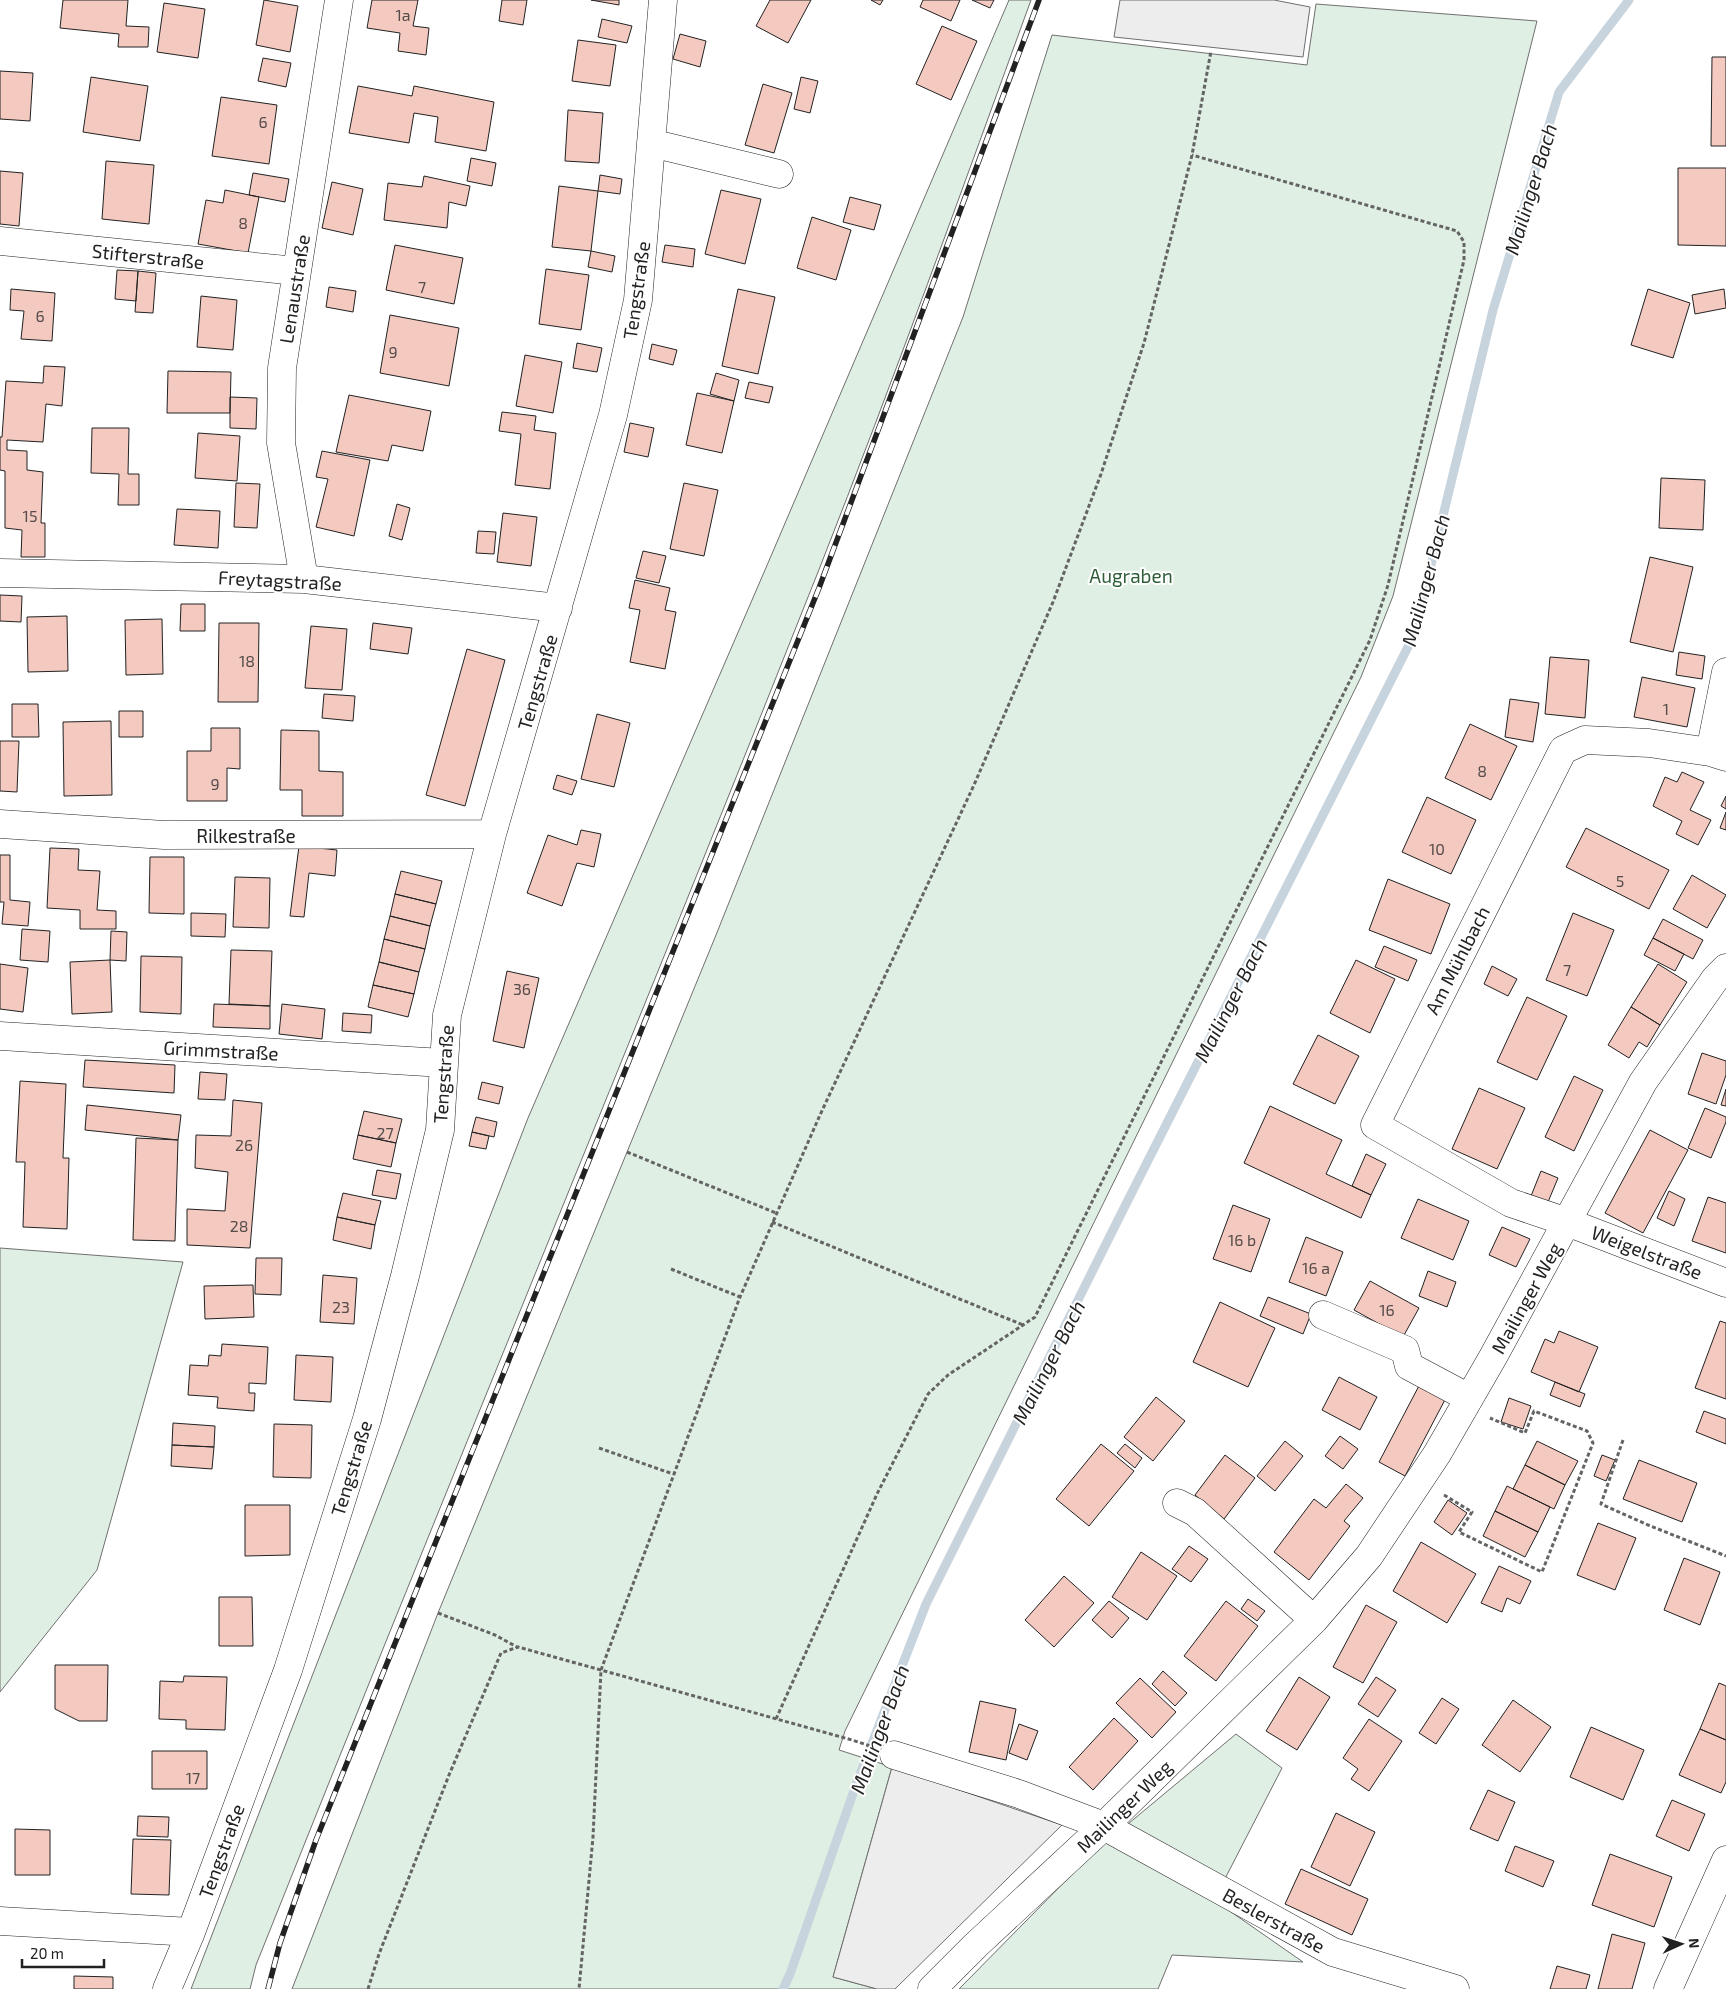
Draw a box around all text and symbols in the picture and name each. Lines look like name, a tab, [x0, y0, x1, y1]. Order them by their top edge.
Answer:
house number: 1a	[395, 5, 411, 24]
house number: 6	[258, 112, 268, 131]
water label: Mailinger Bach	[1499, 121, 1561, 257]
house number: 8	[238, 213, 248, 232]
street label: Lenaustraße	[274, 233, 314, 345]
street label: Stifterstraße	[91, 239, 205, 273]
street label: Tengstraße	[618, 240, 654, 340]
house number: 7	[418, 277, 426, 296]
house number: 6	[35, 306, 45, 325]
house number: 9	[388, 342, 398, 361]
house number: 15	[23, 506, 37, 525]
water label: Mailinger Bach	[1396, 511, 1454, 649]
park label: Augraben	[1089, 564, 1173, 587]
street label: Freytagstraße	[218, 565, 342, 595]
street label: Tengstraße	[512, 631, 562, 733]
house number: 18	[239, 651, 255, 670]
house number: 1	[1663, 699, 1669, 718]
house number: 8	[1477, 761, 1487, 780]
house number: 9	[210, 774, 220, 793]
street label: Rilkestraße	[196, 824, 296, 847]
house number: 10	[1429, 839, 1445, 858]
house number: 5	[1616, 871, 1624, 890]
street label: Am Mühlbach	[1420, 902, 1494, 1018]
water label: Mailinger Bach	[1189, 934, 1271, 1066]
house number: 7	[1563, 960, 1571, 979]
house number: 36	[513, 979, 531, 998]
street label: Tengstraße	[428, 1024, 458, 1124]
street label: Grimmstraße	[163, 1035, 279, 1065]
house number: 27	[376, 1123, 394, 1142]
house number: 26	[235, 1135, 253, 1154]
house number: 28	[230, 1216, 248, 1235]
street label: Weigelstraße	[1588, 1220, 1706, 1284]
house number: 16 b	[1228, 1230, 1256, 1249]
street label: Mailinger Weg	[1486, 1238, 1566, 1358]
house number: 16 a	[1302, 1258, 1330, 1277]
water label: Mailinger Bach	[1007, 1296, 1089, 1428]
house number: 23	[332, 1297, 350, 1316]
house number: 16	[1379, 1300, 1395, 1319]
street label: Tengstraße	[326, 1417, 376, 1519]
water label: Mailinger Bach	[845, 1661, 913, 1797]
street label: Mailinger Weg	[1072, 1755, 1177, 1857]
house number: 17	[186, 1768, 200, 1787]
street label: Tengstraße	[193, 1801, 249, 1901]
street label: Beslerstraße	[1219, 1883, 1329, 1957]
north arrow	[1656, 1919, 1706, 1969]
scale bar	[22, 1936, 105, 1968]
text: N	[1686, 1938, 1703, 1949]
text: 20 m	[30, 1944, 64, 1962]

